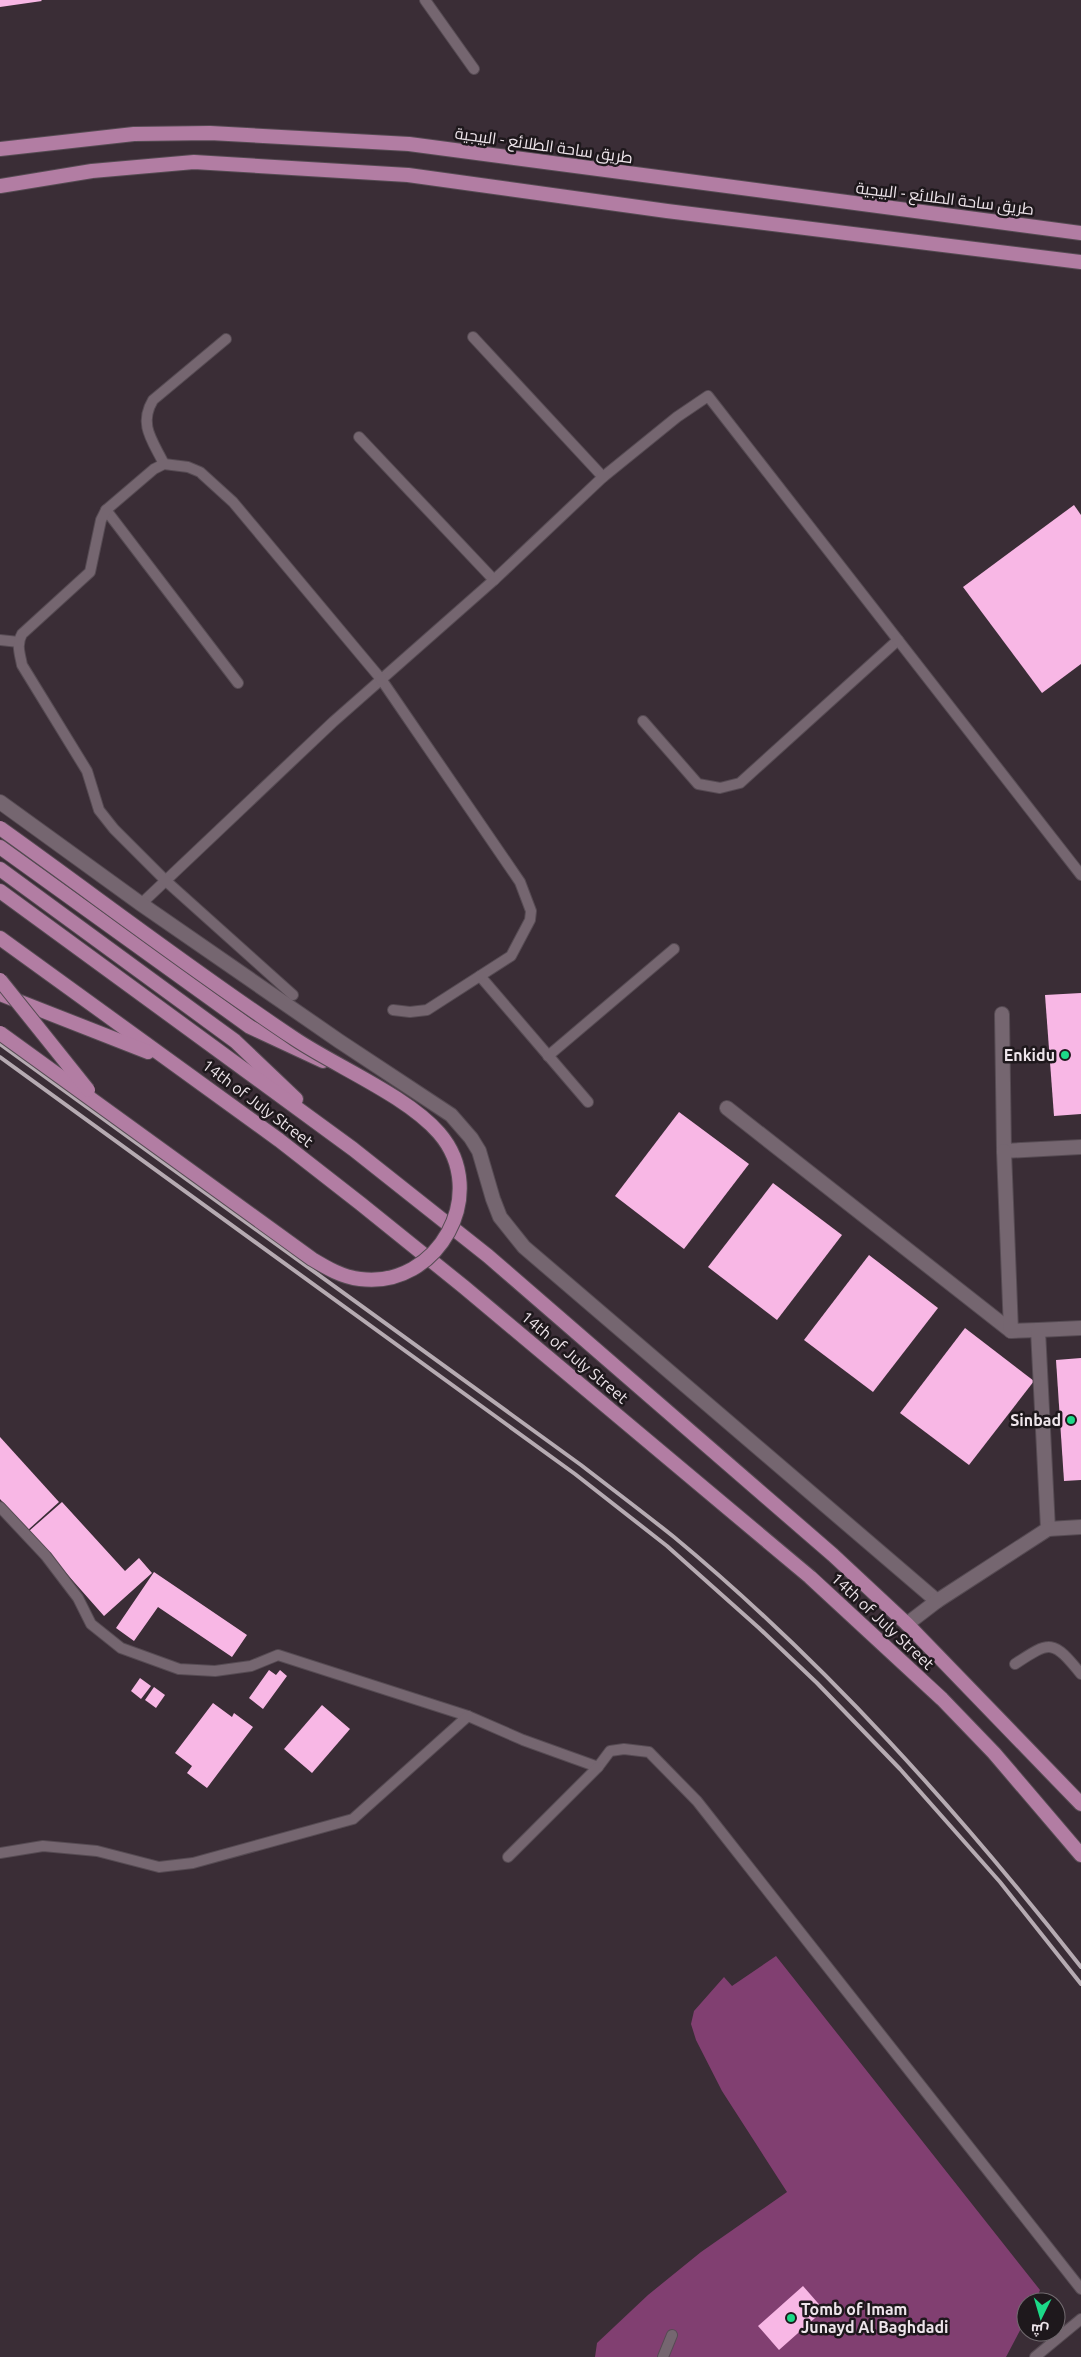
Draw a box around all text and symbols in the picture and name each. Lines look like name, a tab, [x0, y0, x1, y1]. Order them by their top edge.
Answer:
street label: طريق ساحة الطلائع - البيجية	[453, 124, 634, 169]
street label: طريق ساحة الطلائع - البيجية	[854, 178, 1035, 221]
place label: Enkidu	[1004, 1046, 1055, 1064]
marker: Enkidu	[1059, 1049, 1071, 1061]
street label: 14th of July Street	[199, 1056, 317, 1151]
street label: 14th of July Street	[518, 1307, 632, 1407]
place label: Sinbad	[1010, 1411, 1061, 1429]
marker: Sinbad	[1065, 1414, 1077, 1426]
street label: 14th of July Street	[828, 1569, 938, 1674]
north arrow	[1016, 2292, 1066, 2342]
place label: Tomb of Imam Junayd Al Baghdadi	[801, 2300, 949, 2336]
marker: Tomb of Imam Junayd Al Baghdadi	[785, 2312, 797, 2324]
text: ش	[1030, 2320, 1050, 2339]

